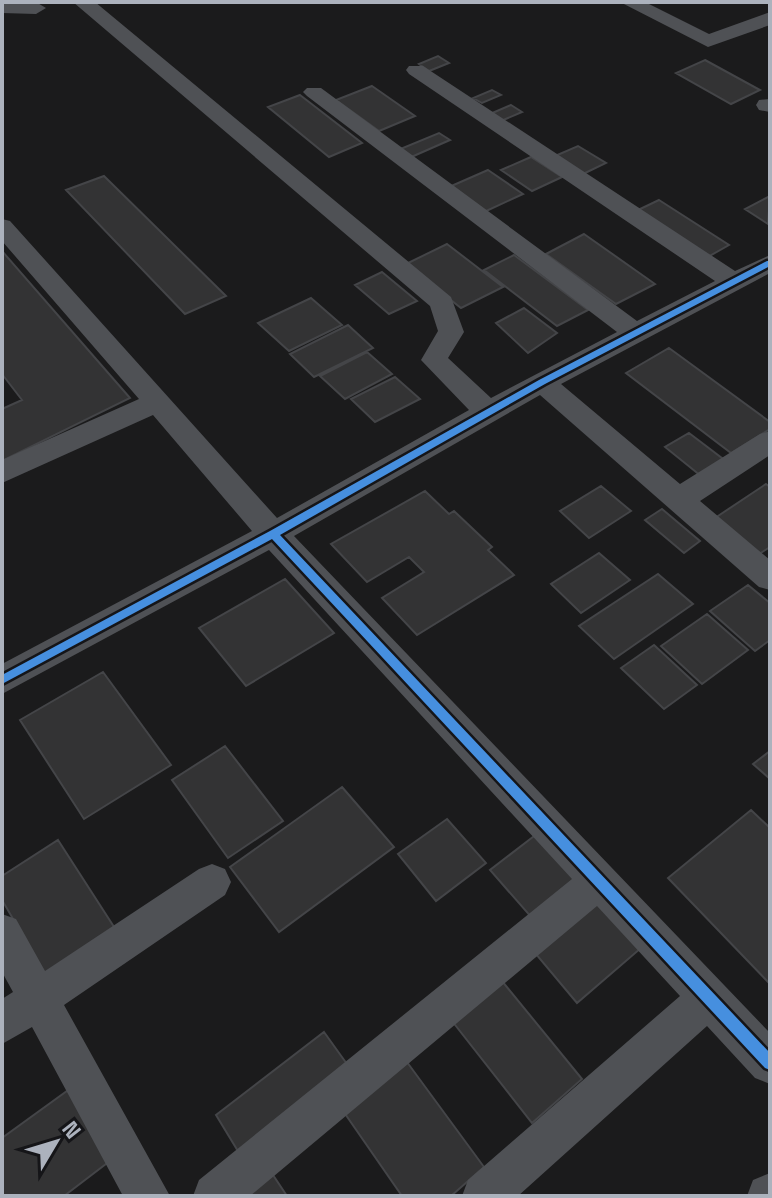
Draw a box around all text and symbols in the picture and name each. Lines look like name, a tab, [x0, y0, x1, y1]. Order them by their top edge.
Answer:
north arrow	[16, 1102, 96, 1182]
text: N	[56, 1115, 87, 1144]

